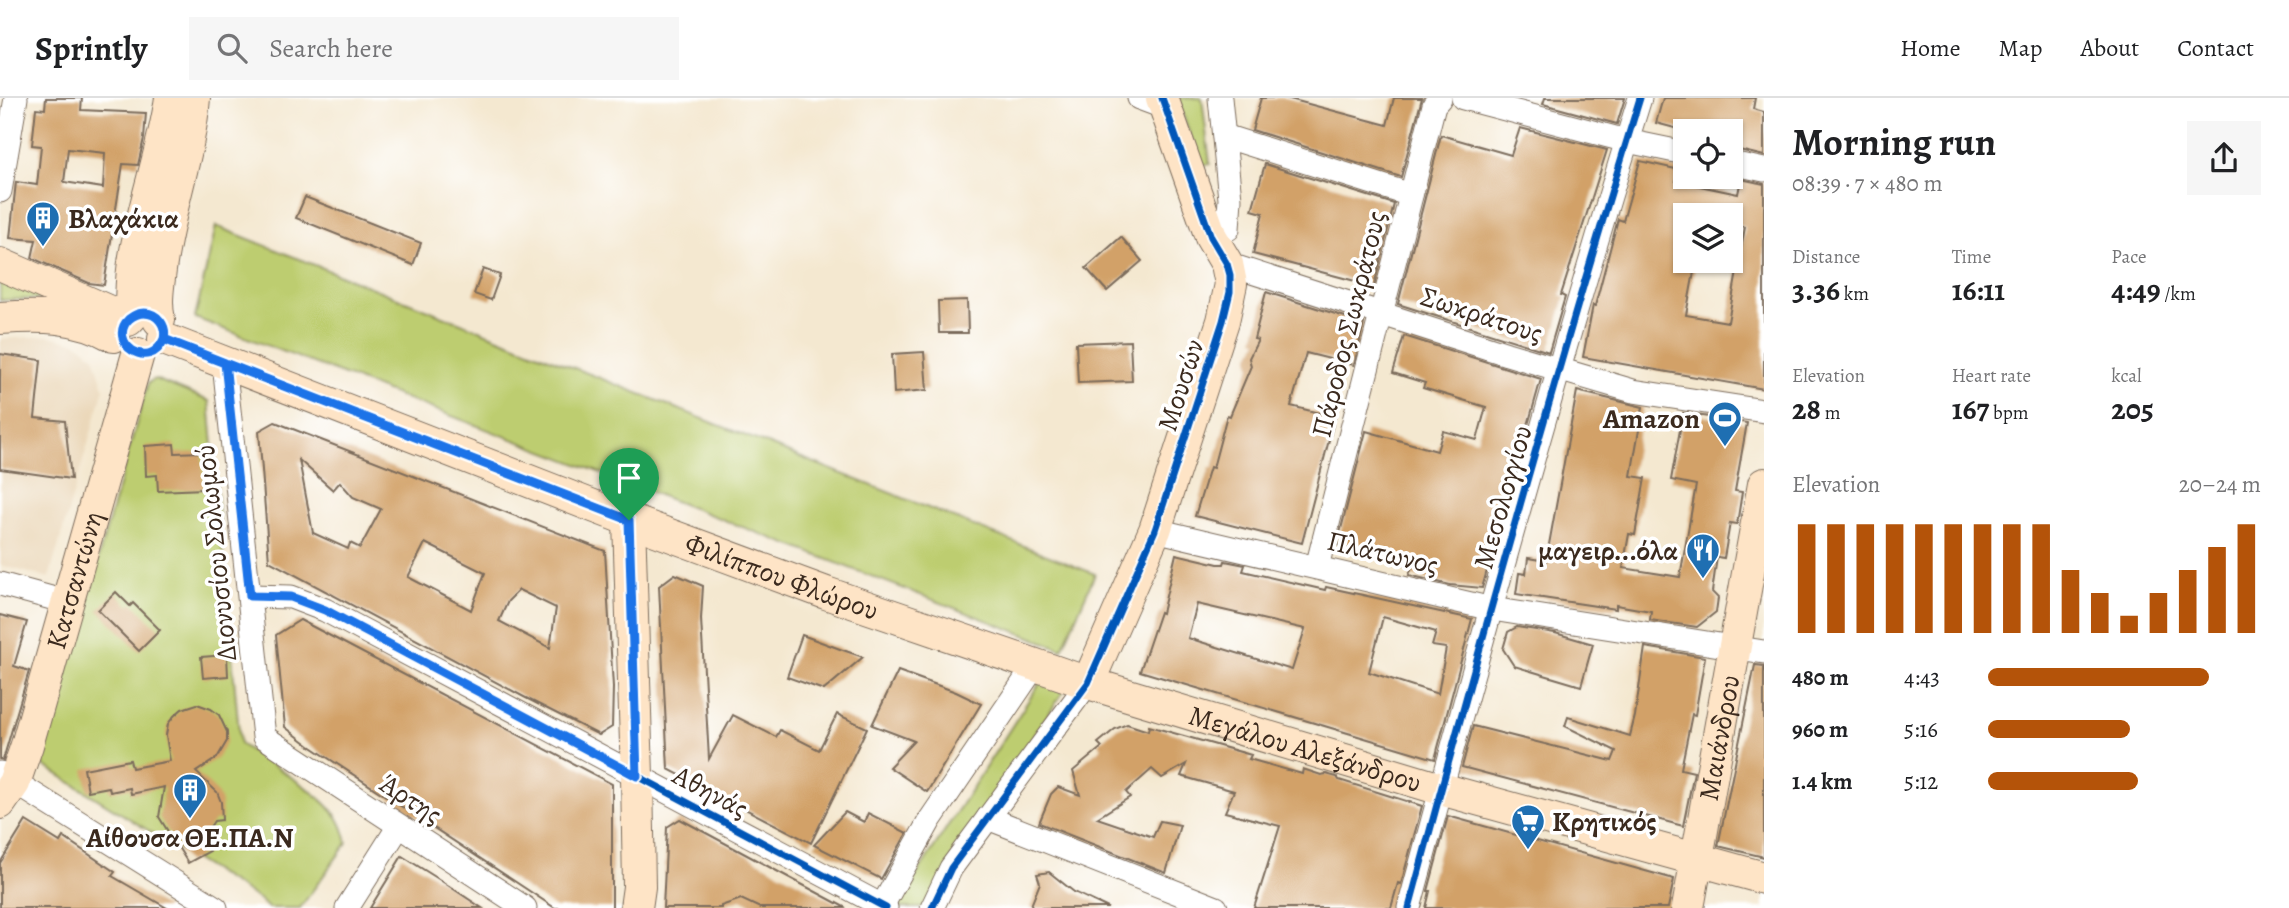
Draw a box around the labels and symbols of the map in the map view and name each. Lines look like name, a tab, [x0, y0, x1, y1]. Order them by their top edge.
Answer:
building icon: Βλαχάκια	[24, 199, 62, 248]
place label: Βλαχάκια	[68, 200, 179, 238]
street label: Πάροδος Σωκράτους	[1302, 207, 1396, 442]
street label: Σωκράτους	[1416, 277, 1548, 353]
street label: Μουσών	[1148, 335, 1214, 436]
sports icon: Amazon	[1706, 399, 1744, 448]
place label: Amazon	[1602, 400, 1700, 438]
street label: Μεσολογγίου	[1464, 421, 1542, 574]
street label: Διονυσίου Σολωμού	[186, 443, 246, 663]
pin	[599, 448, 659, 520]
street label: Κατσαντώνη	[37, 507, 112, 654]
street label: Πλάτωνος	[1324, 522, 1442, 584]
street label: Φιλίππου Φλώρου	[680, 524, 883, 630]
restaurant icon: μαγειρ...όλα	[1684, 531, 1722, 580]
place label: μαγειρ...όλα	[1538, 532, 1678, 570]
street label: Μαιάνδρου	[1690, 672, 1749, 804]
street label: Μεγάλου Αλεξάνδρου	[1184, 696, 1426, 802]
street label: Αθηνάς	[665, 756, 755, 828]
street label: Άρτης	[371, 764, 449, 833]
building icon: Αίθουσα ΘΕ.ΠΑ.Ν	[171, 771, 209, 820]
supermarket icon: Κρητικός	[1509, 802, 1547, 851]
place label: Κρητικός	[1552, 803, 1657, 841]
place label: Αίθουσα ΘΕ.ΠΑ.Ν	[85, 819, 294, 857]

